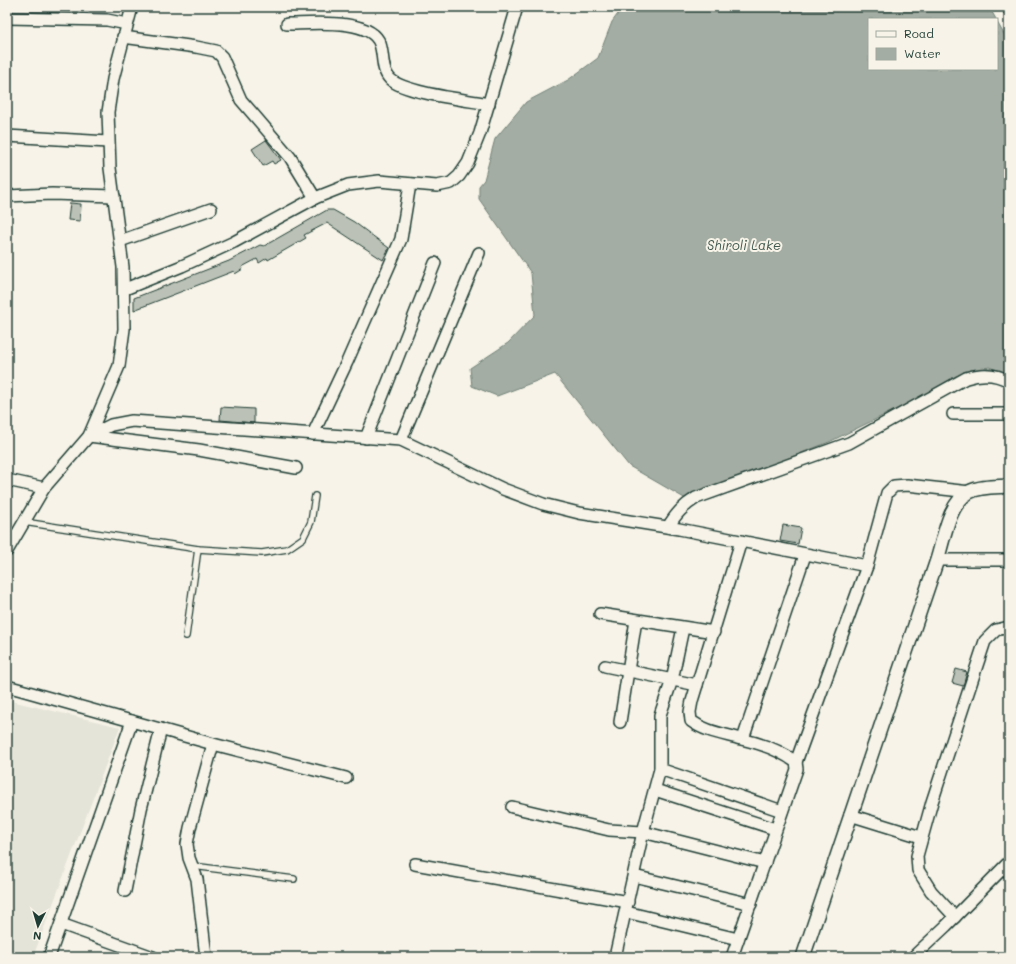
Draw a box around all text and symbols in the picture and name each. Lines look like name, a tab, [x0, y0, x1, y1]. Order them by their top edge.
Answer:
legend	[868, 18, 998, 70]
text: Road	[904, 25, 934, 41]
text: Water	[904, 45, 941, 61]
water label: Shiroli Lake	[707, 236, 781, 253]
north arrow	[18, 906, 58, 946]
text: N	[32, 929, 42, 944]

